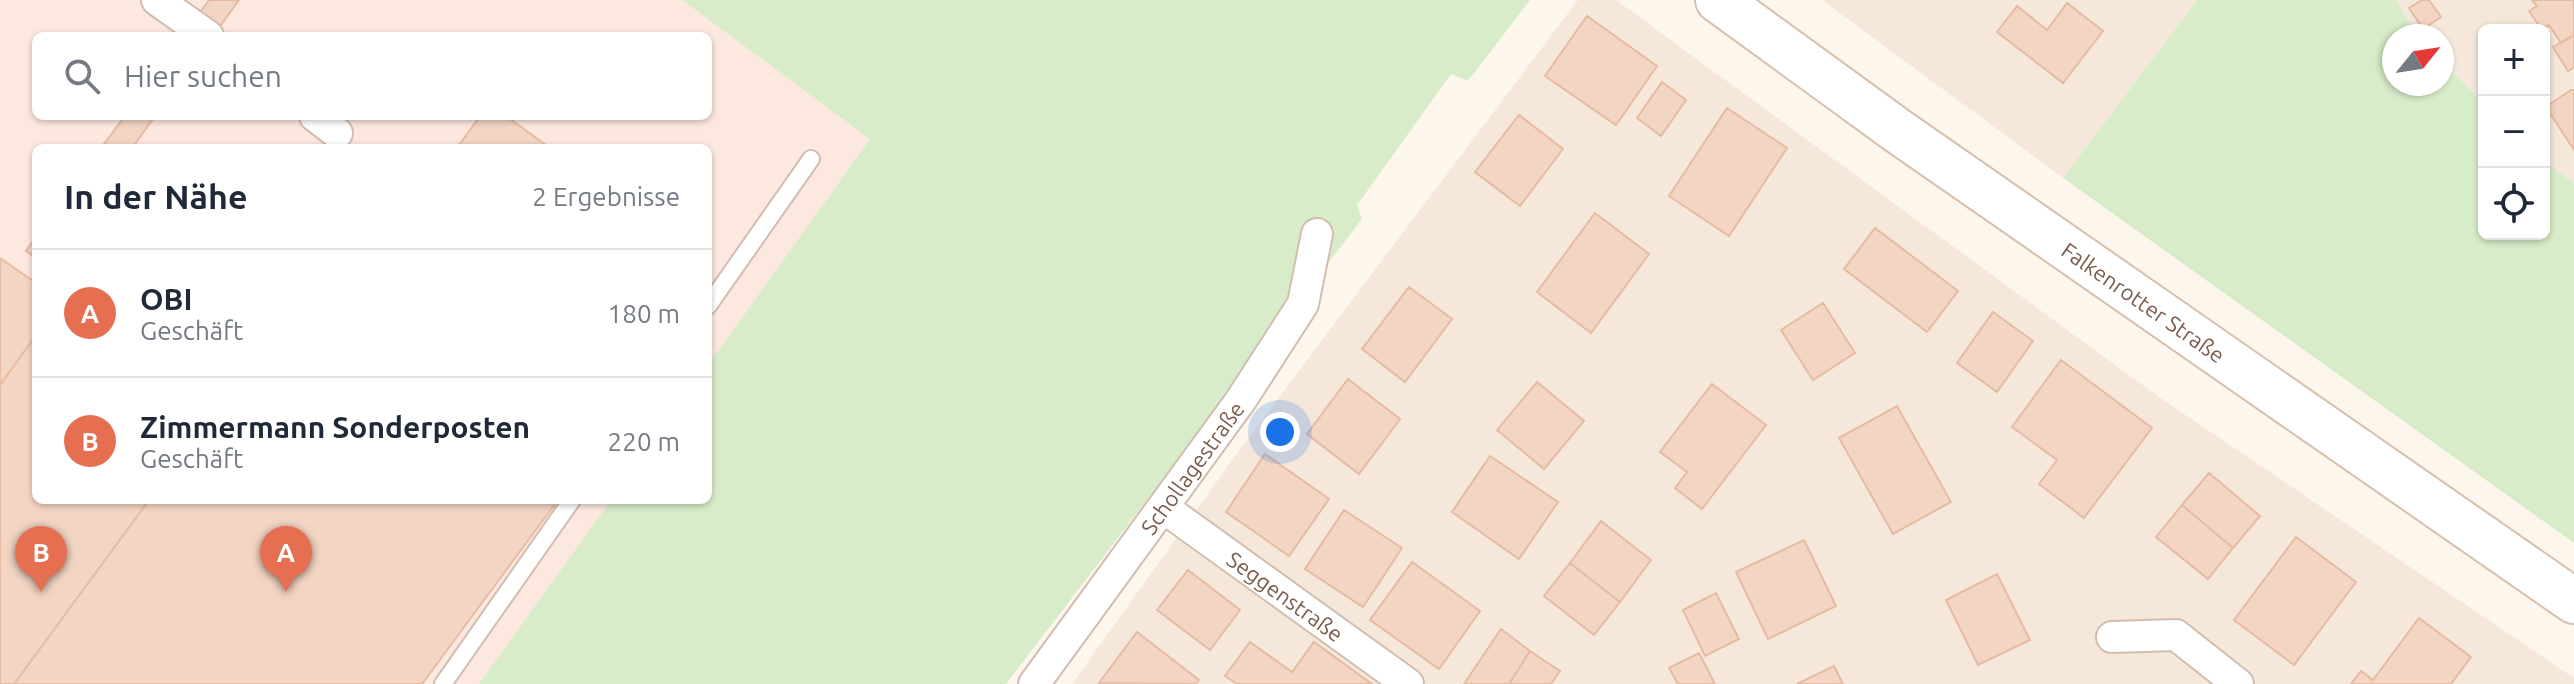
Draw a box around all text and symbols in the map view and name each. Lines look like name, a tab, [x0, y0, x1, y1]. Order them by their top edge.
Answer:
north arrow	[2382, 24, 2454, 96]
map controls	[2478, 24, 2550, 240]
button: +	[2478, 24, 2550, 96]
search box	[32, 32, 712, 120]
icon: search	[60, 54, 104, 98]
text: Hier suchen	[124, 59, 282, 93]
button: −	[2478, 96, 2550, 168]
button: locate	[2478, 168, 2550, 240]
text: In der Nähe	[64, 177, 247, 215]
text: 2 Ergebnisse	[532, 182, 680, 211]
street label: Falkenrotter Straße	[2058, 237, 2230, 367]
text: OBI	[140, 282, 193, 316]
text: A	[81, 299, 99, 328]
text: 180 m	[608, 299, 680, 328]
text: Geschäft	[140, 316, 243, 345]
street label: Schollagestraße	[1135, 396, 1249, 539]
text: Zimmermann Sonderposten	[140, 410, 530, 444]
your location	[1260, 412, 1300, 452]
text: B	[81, 427, 99, 456]
text: 220 m	[608, 427, 680, 456]
text: Geschäft	[140, 444, 243, 473]
pin: B	[15, 526, 67, 592]
pin: A	[260, 526, 312, 592]
street label: Seggenstraße	[1223, 546, 1349, 646]

